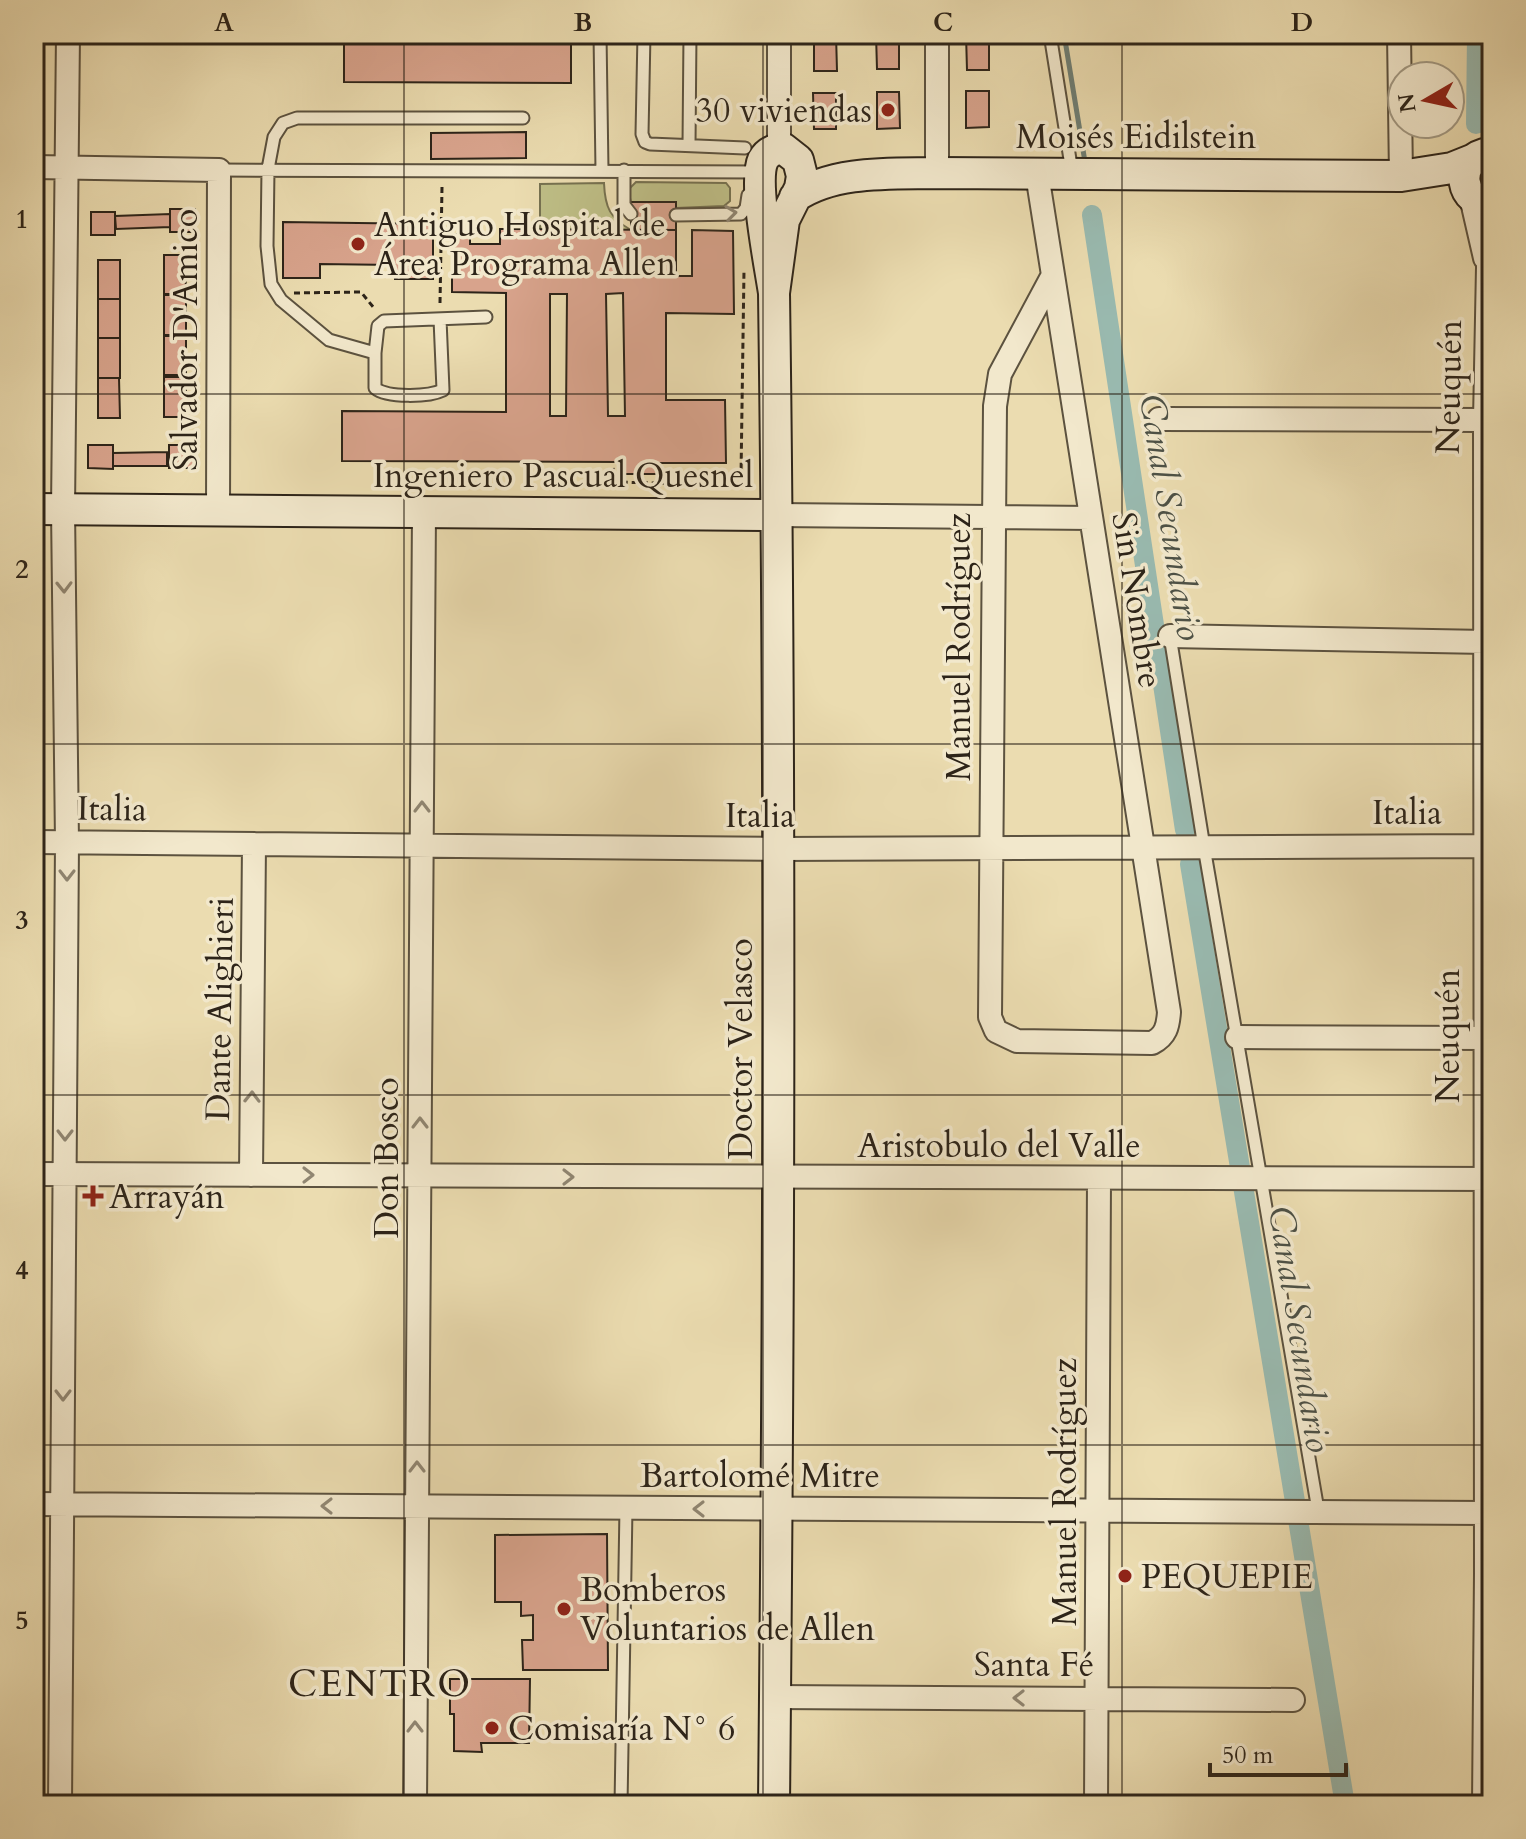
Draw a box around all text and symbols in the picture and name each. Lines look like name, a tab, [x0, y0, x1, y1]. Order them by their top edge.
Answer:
text: A	[214, 5, 234, 40]
text: B	[574, 5, 592, 40]
text: C	[933, 5, 953, 40]
text: D	[1291, 5, 1313, 40]
north arrow	[1386, 60, 1466, 140]
place label: 30 viviendas	[696, 88, 872, 134]
text: N	[1391, 91, 1424, 115]
marker: 30 viviendas	[879, 101, 897, 119]
street label: Moisés Eidilstein	[1016, 114, 1256, 160]
text: 1	[15, 202, 29, 237]
place label: Antiguo Hospital de Área Programa Allen	[374, 202, 676, 287]
one-way arrow	[724, 205, 737, 222]
street label: Salvador D'Amico	[163, 209, 209, 471]
marker: Antiguo Hospital de Área Programa Allen	[349, 235, 367, 253]
street label: Neuquén	[1425, 319, 1473, 455]
water label: Canal Secundario	[1127, 390, 1214, 644]
street label: Ingeniero Pascual Quesnel	[373, 453, 754, 499]
street label: Sin Nombre	[1100, 509, 1174, 691]
street label: Manuel Rodríguez	[936, 513, 982, 781]
text: 2	[15, 552, 29, 587]
one-way arrow	[55, 581, 72, 594]
street label: Italia	[77, 785, 148, 833]
street label: Italia	[1372, 790, 1442, 836]
street label: Italia	[725, 793, 795, 839]
one-way arrow	[413, 800, 431, 813]
one-way arrow	[58, 869, 75, 882]
street label: Dante Alighieri	[195, 897, 245, 1121]
text: 3	[15, 903, 29, 938]
street label: Doctor Velasco	[718, 938, 764, 1160]
street label: Neuquén	[1425, 969, 1471, 1103]
street label: Don Bosco	[364, 1077, 410, 1239]
one-way arrow	[243, 1090, 261, 1103]
one-way arrow	[411, 1116, 429, 1129]
street label: Aristobulo del Valle	[857, 1123, 1141, 1169]
one-way arrow	[56, 1129, 74, 1142]
one-way arrow	[302, 1166, 315, 1184]
one-way arrow	[562, 1168, 575, 1186]
place label: Arrayán	[109, 1174, 225, 1220]
marker: Arrayán	[84, 1187, 102, 1205]
water label: Canal Secundario	[1256, 1202, 1343, 1456]
text: 4	[15, 1253, 29, 1288]
street label: Manuel Rodríguez	[1042, 1358, 1088, 1626]
one-way arrow	[54, 1389, 72, 1402]
street label: Bartolomé Mitre	[640, 1453, 880, 1499]
one-way arrow	[408, 1460, 426, 1473]
one-way arrow	[320, 1497, 333, 1515]
one-way arrow	[692, 1500, 705, 1518]
place label: PEQUEPIE	[1141, 1554, 1313, 1600]
place label: Bomberos Voluntarios de Allen	[580, 1567, 875, 1652]
marker: PEQUEPIE	[1116, 1567, 1134, 1585]
marker: Bomberos Voluntarios de Allen	[555, 1600, 573, 1618]
text: 5	[15, 1603, 29, 1638]
street label: Santa Fé	[974, 1642, 1094, 1688]
district label: CENTRO	[288, 1658, 472, 1710]
one-way arrow	[1012, 1689, 1025, 1707]
place label: Comisaría N° 6	[508, 1706, 736, 1752]
marker: Comisaría N° 6	[483, 1719, 501, 1737]
one-way arrow	[406, 1720, 424, 1733]
scale bar	[1210, 1727, 1346, 1777]
text: 50 m	[1222, 1739, 1274, 1772]

